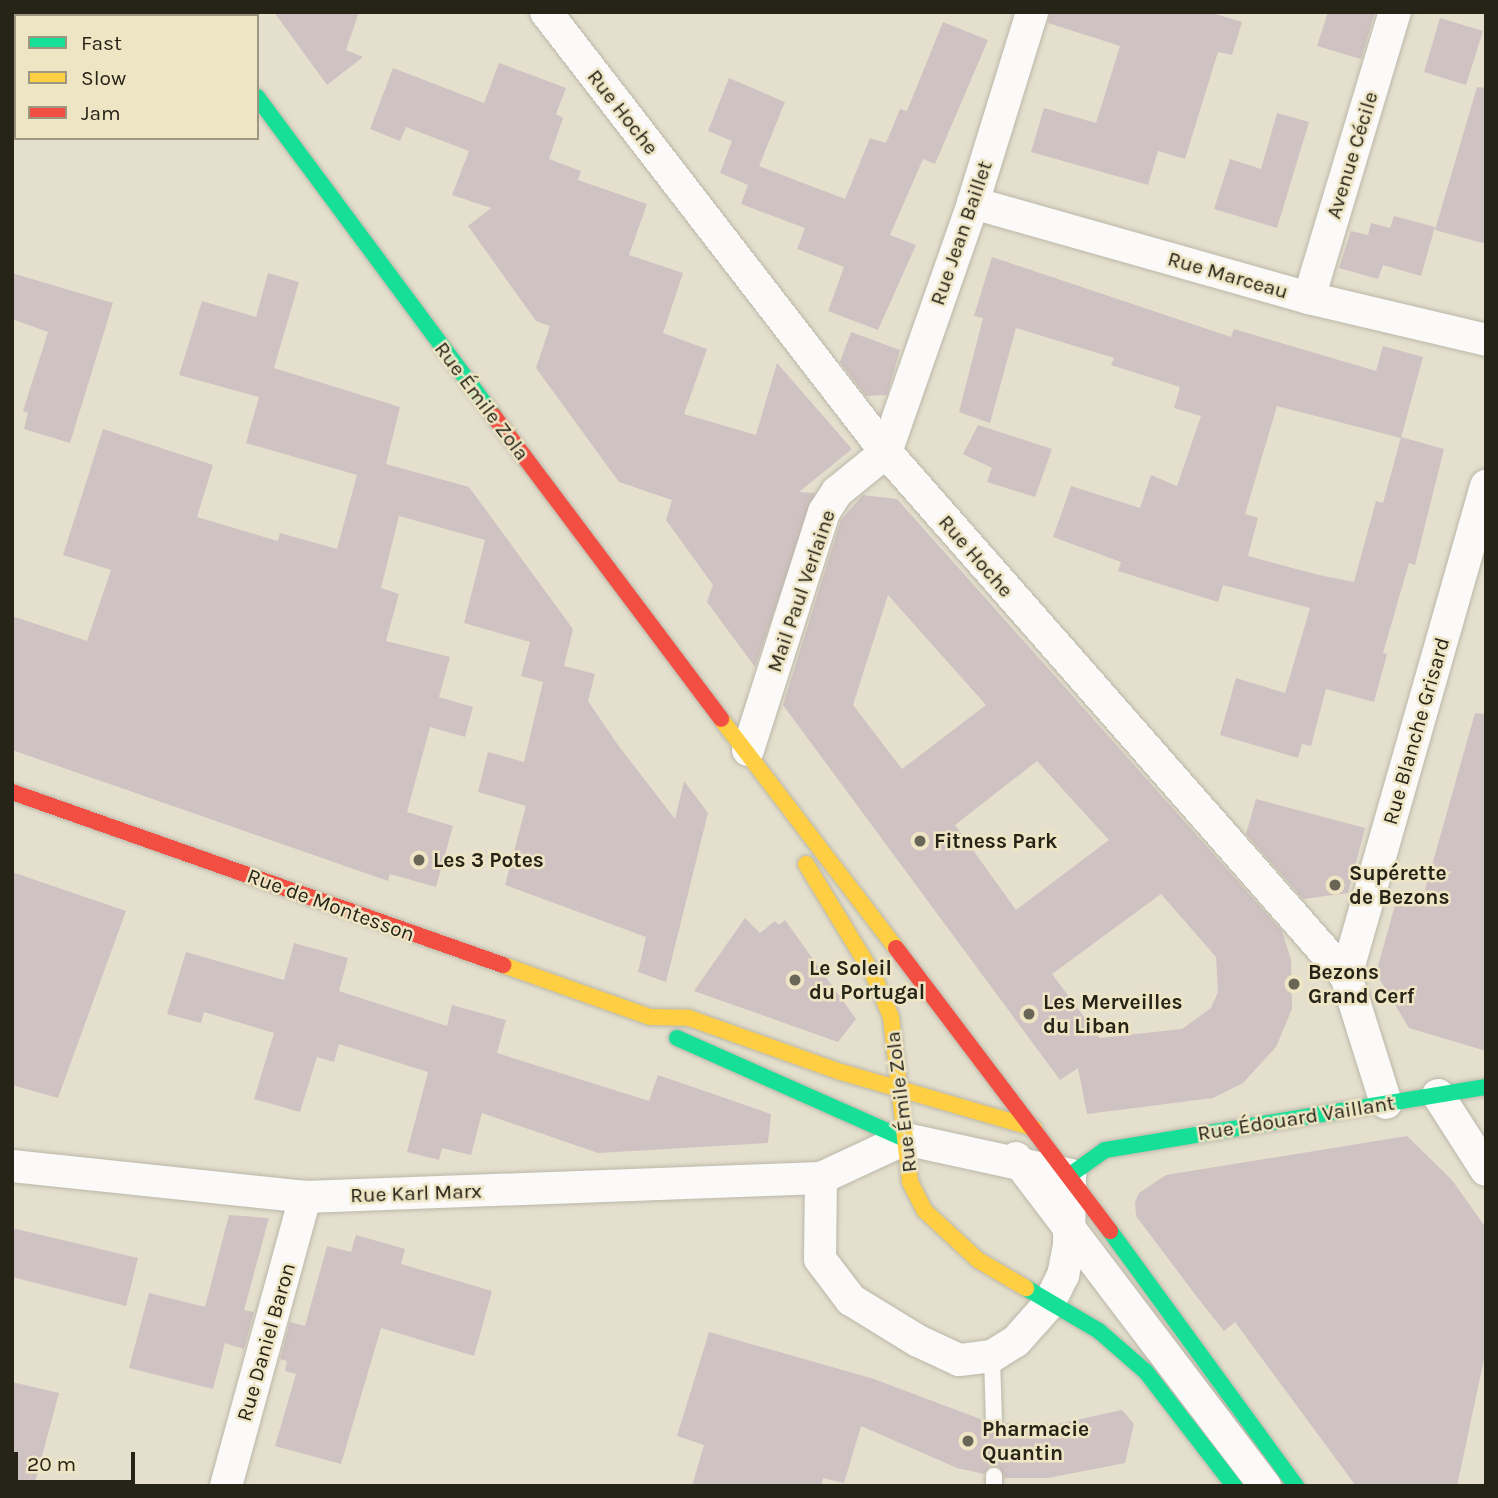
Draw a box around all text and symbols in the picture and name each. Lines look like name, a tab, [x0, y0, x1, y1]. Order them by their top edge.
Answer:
legend	[14, 14, 259, 140]
text: Fast	[81, 31, 122, 55]
street label: Rue Hoche	[582, 64, 664, 160]
text: Slow	[81, 66, 126, 90]
street label: Avenue Cécile	[1321, 88, 1383, 222]
text: Jam	[81, 101, 121, 125]
street label: Rue Jean Baillet	[924, 157, 998, 309]
street label: Rue Marceau	[1165, 246, 1291, 304]
street label: Rue Émile Zola	[429, 337, 535, 465]
street label: Mail Paul Verlaine	[761, 507, 841, 675]
street label: Rue Hoche	[933, 510, 1019, 602]
street label: Rue Blanche Grisard	[1377, 634, 1455, 828]
place label: Fitness Park	[934, 828, 1057, 854]
marker: Fitness Park	[912, 833, 928, 849]
place label: Les 3 Potes	[433, 847, 544, 873]
marker: Les 3 Potes	[411, 852, 427, 868]
place label: Supérette de Bezons	[1349, 860, 1450, 910]
street label: Rue de Montesson	[244, 863, 418, 947]
marker: Supérette de Bezons	[1327, 877, 1343, 893]
place label: Le Soleil du Portugal	[809, 955, 925, 1005]
place label: Bezons Grand Cerf	[1308, 959, 1414, 1009]
marker: Le Soleil du Portugal	[787, 972, 803, 988]
marker: Bezons Grand Cerf	[1286, 976, 1302, 992]
place label: Les Merveilles du Liban	[1043, 989, 1183, 1039]
marker: Les Merveilles du Liban	[1021, 1006, 1037, 1022]
street label: Rue Émile Zola	[880, 1030, 922, 1174]
street label: Rue Édouard Vaillant	[1196, 1090, 1396, 1146]
street label: Rue Karl Marx	[350, 1178, 482, 1208]
street label: Rue Daniel Baron	[231, 1260, 301, 1424]
place label: Pharmacie Quantin	[982, 1416, 1089, 1466]
marker: Pharmacie Quantin	[960, 1433, 976, 1449]
scale bar	[18, 1438, 138, 1482]
text: 20 m	[27, 1452, 76, 1476]

